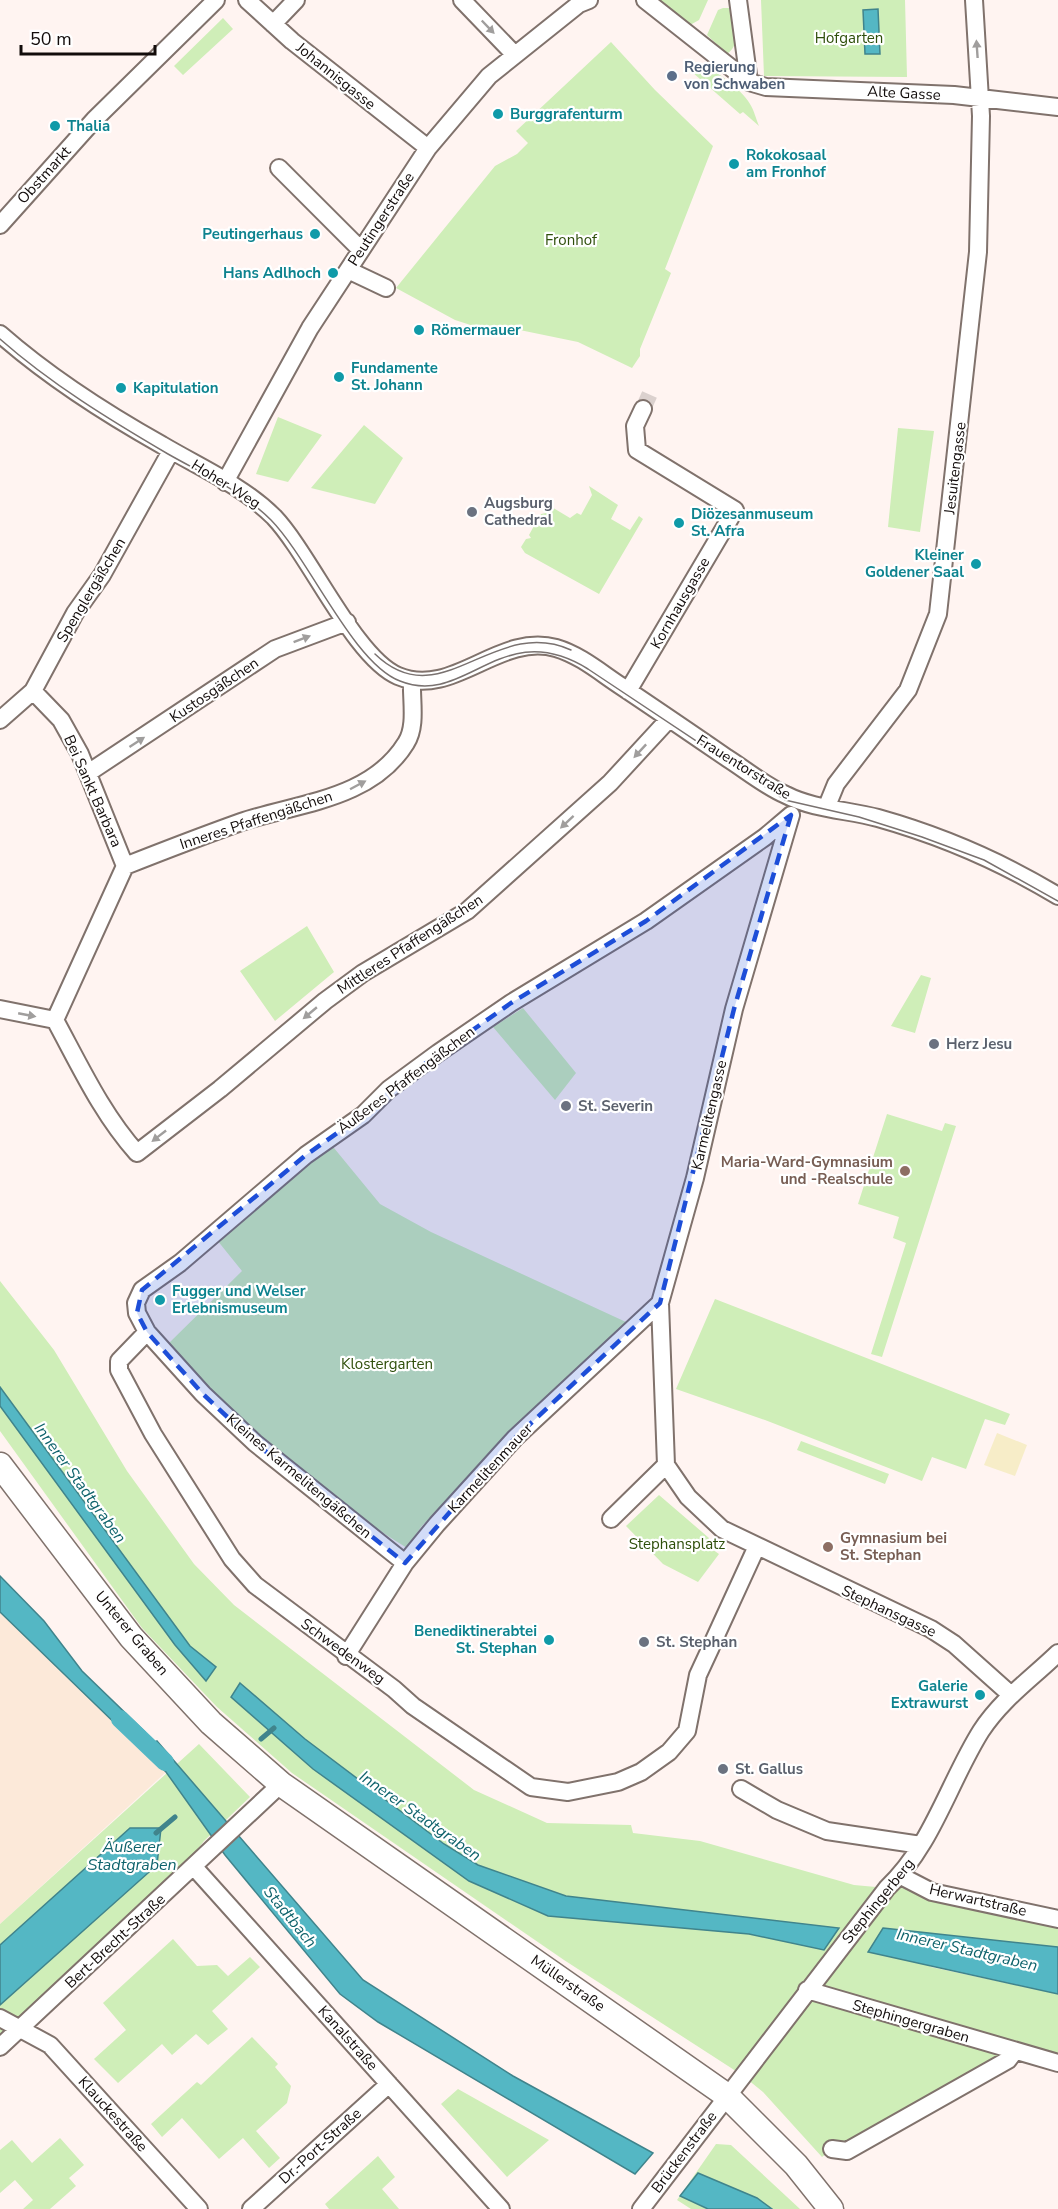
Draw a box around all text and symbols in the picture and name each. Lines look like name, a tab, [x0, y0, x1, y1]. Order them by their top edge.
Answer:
scale bar	[21, 18, 154, 56]
one-way arrow	[481, 20, 495, 35]
text: 50 m	[30, 27, 72, 51]
park label: Hofgarten	[815, 28, 883, 48]
street label: Johannisgasse	[291, 37, 380, 114]
one-way arrow	[972, 40, 981, 59]
place label: Regierung von Schwaben	[683, 57, 785, 94]
marker: Regierung von Schwaben	[665, 69, 679, 83]
street label: Alte Gasse	[867, 81, 941, 105]
place label: Burggrafenturm	[510, 104, 623, 124]
marker: Burggrafenturm	[491, 107, 505, 121]
place label: Thalia	[67, 116, 110, 136]
marker: Thalia	[48, 119, 62, 133]
street label: Obstmarkt	[13, 141, 76, 208]
place label: Rokokosaal am Fronhof	[746, 145, 827, 182]
marker: Rokokosaal am Fronhof	[727, 157, 741, 171]
street label: Peutingerstraße	[343, 168, 419, 270]
place label: Peutingerhaus	[202, 224, 303, 244]
marker: Peutingerhaus	[308, 227, 322, 241]
park label: Fronhof	[545, 230, 598, 250]
place label: Hans Adlhoch	[223, 263, 321, 283]
marker: Hans Adlhoch	[326, 266, 340, 280]
place label: Römermauer	[431, 320, 521, 340]
marker: Römermauer	[412, 323, 426, 337]
place label: Fundamente St. Johann	[351, 358, 438, 395]
marker: Fundamente St. Johann	[332, 370, 346, 384]
place label: Kapitulation	[133, 378, 218, 398]
marker: Kapitulation	[114, 381, 128, 395]
street label: Jesuitengasse	[939, 421, 971, 516]
street label: Hoher Weg	[188, 455, 264, 513]
place label: Augsburg Cathedral	[484, 493, 553, 530]
place label: Diözesanmuseum St. Afra	[691, 504, 813, 541]
marker: Augsburg Cathedral	[465, 505, 479, 519]
marker: Diözesanmuseum St. Afra	[672, 516, 686, 530]
street label: Spenglergäßchen	[52, 534, 130, 646]
place label: Kleiner Goldener Saal	[865, 545, 964, 582]
street label: Kornhausgasse	[646, 554, 714, 652]
marker: Kleiner Goldener Saal	[969, 557, 983, 571]
one-way arrow	[293, 634, 311, 643]
street label: Kustosgäßchen	[166, 653, 262, 727]
street label: Frauentorstraße	[693, 730, 795, 804]
street label: Bei Sankt Barbara	[59, 732, 127, 850]
one-way arrow	[129, 736, 145, 747]
one-way arrow	[633, 744, 647, 759]
one-way arrow	[350, 780, 367, 790]
street label: Inneres Pfaffengäßchen	[177, 786, 335, 854]
one-way arrow	[560, 815, 575, 828]
street label: Mittleres Pfaffengäßchen	[333, 889, 487, 999]
one-way arrow	[303, 1006, 318, 1019]
one-way arrow	[18, 1011, 37, 1020]
street label: Äußeres Pfaffengäßchen	[333, 1022, 479, 1138]
place label: Herz Jesu	[946, 1034, 1012, 1054]
marker: Herz Jesu	[927, 1037, 941, 1051]
street label: Karmelitengasse	[687, 1058, 731, 1172]
place label: St. Severin	[578, 1096, 653, 1116]
marker: St. Severin	[559, 1099, 573, 1113]
one-way arrow	[151, 1129, 166, 1141]
place label: Maria-Ward-Gymnasium und -Realschule	[721, 1152, 893, 1189]
marker: Maria-Ward-Gymnasium und -Realschule	[898, 1164, 912, 1178]
place label: Fugger und Welser Erlebnismuseum	[172, 1281, 306, 1318]
marker: Fugger und Welser Erlebnismuseum	[153, 1293, 167, 1307]
park label: Klostergarten	[341, 1354, 433, 1374]
street label: Kleines Karmelitengäßchen	[222, 1409, 376, 1543]
water label: Innerer Stadtgraben	[29, 1418, 131, 1548]
street label: Karmelitenmauer	[443, 1418, 537, 1517]
place label: Gymnasium bei St. Stephan	[840, 1528, 947, 1565]
park label: Stephansplatz	[629, 1534, 725, 1554]
marker: Gymnasium bei St. Stephan	[821, 1540, 835, 1554]
street label: Stephansgasse	[838, 1580, 940, 1642]
street label: Unterer Graben	[91, 1587, 173, 1679]
street label: Schwedenweg	[297, 1614, 389, 1688]
place label: Benediktinerabtei St. Stephan	[414, 1621, 537, 1658]
place label: St. Stephan	[656, 1632, 737, 1652]
marker: Benediktinerabtei St. Stephan	[542, 1633, 556, 1647]
marker: St. Stephan	[637, 1635, 651, 1649]
place label: Galerie Extrawurst	[891, 1676, 968, 1713]
marker: Galerie Extrawurst	[973, 1688, 987, 1702]
place label: St. Gallus	[735, 1759, 803, 1779]
marker: St. Gallus	[716, 1762, 730, 1776]
water label: Innerer Stadtgraben	[355, 1766, 485, 1866]
water label: Äußerer Stadtgraben	[87, 1836, 177, 1876]
street label: Stephingerberg	[837, 1854, 919, 1948]
street label: Herwartstraße	[927, 1879, 1029, 1921]
water label: Stadtbach	[258, 1882, 322, 1952]
street label: Bert-Brecht-Straße	[61, 1889, 169, 1993]
water label: Innerer Stadtgraben	[894, 1923, 1040, 1977]
street label: Müllerstraße	[527, 1950, 609, 2016]
street label: Stephingergraben	[850, 1995, 972, 2047]
street label: Kanalstraße	[313, 2001, 383, 2075]
street label: Klauckestraße	[74, 2072, 152, 2156]
street label: Dr.-Port-Straße	[274, 2104, 366, 2188]
street label: Brückenstraße	[647, 2107, 721, 2197]

